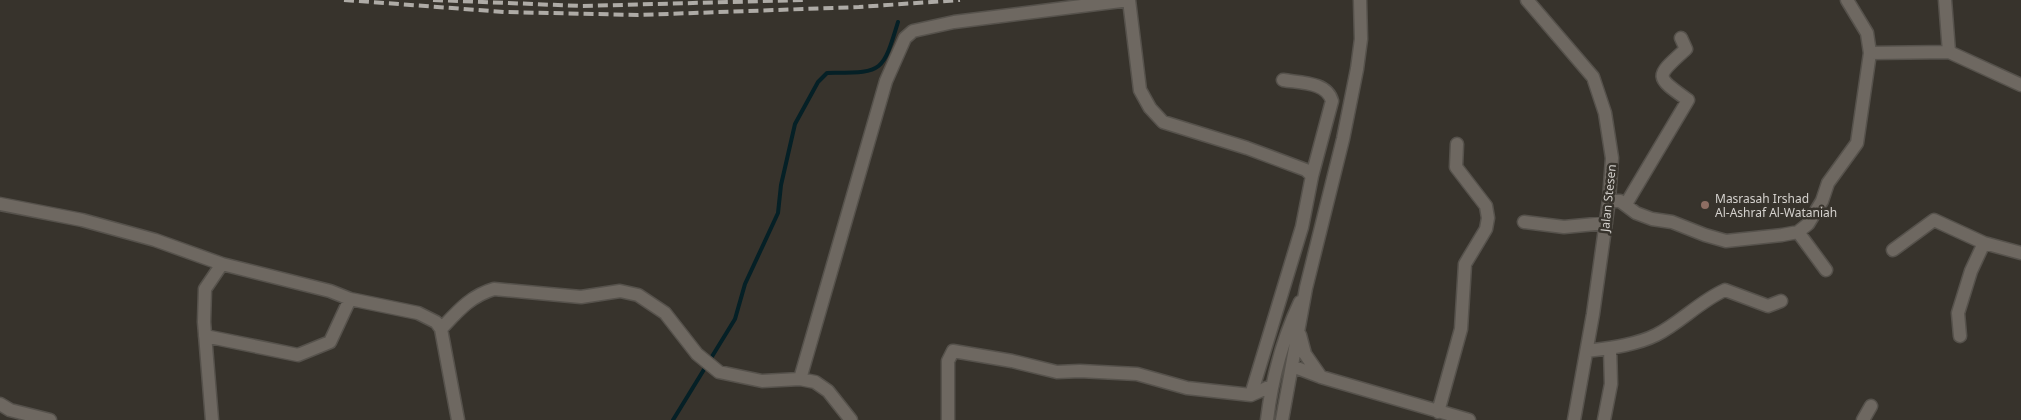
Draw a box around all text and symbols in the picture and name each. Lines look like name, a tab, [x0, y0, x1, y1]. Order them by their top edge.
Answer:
street label: Jalan Stesen	[1596, 163, 1620, 234]
place label: Masrasah Irshad Al-Ashraf Al-Wataniah	[1715, 190, 1837, 221]
marker: Masrasah Irshad Al-Ashraf Al-Wataniah	[1699, 199, 1711, 211]

